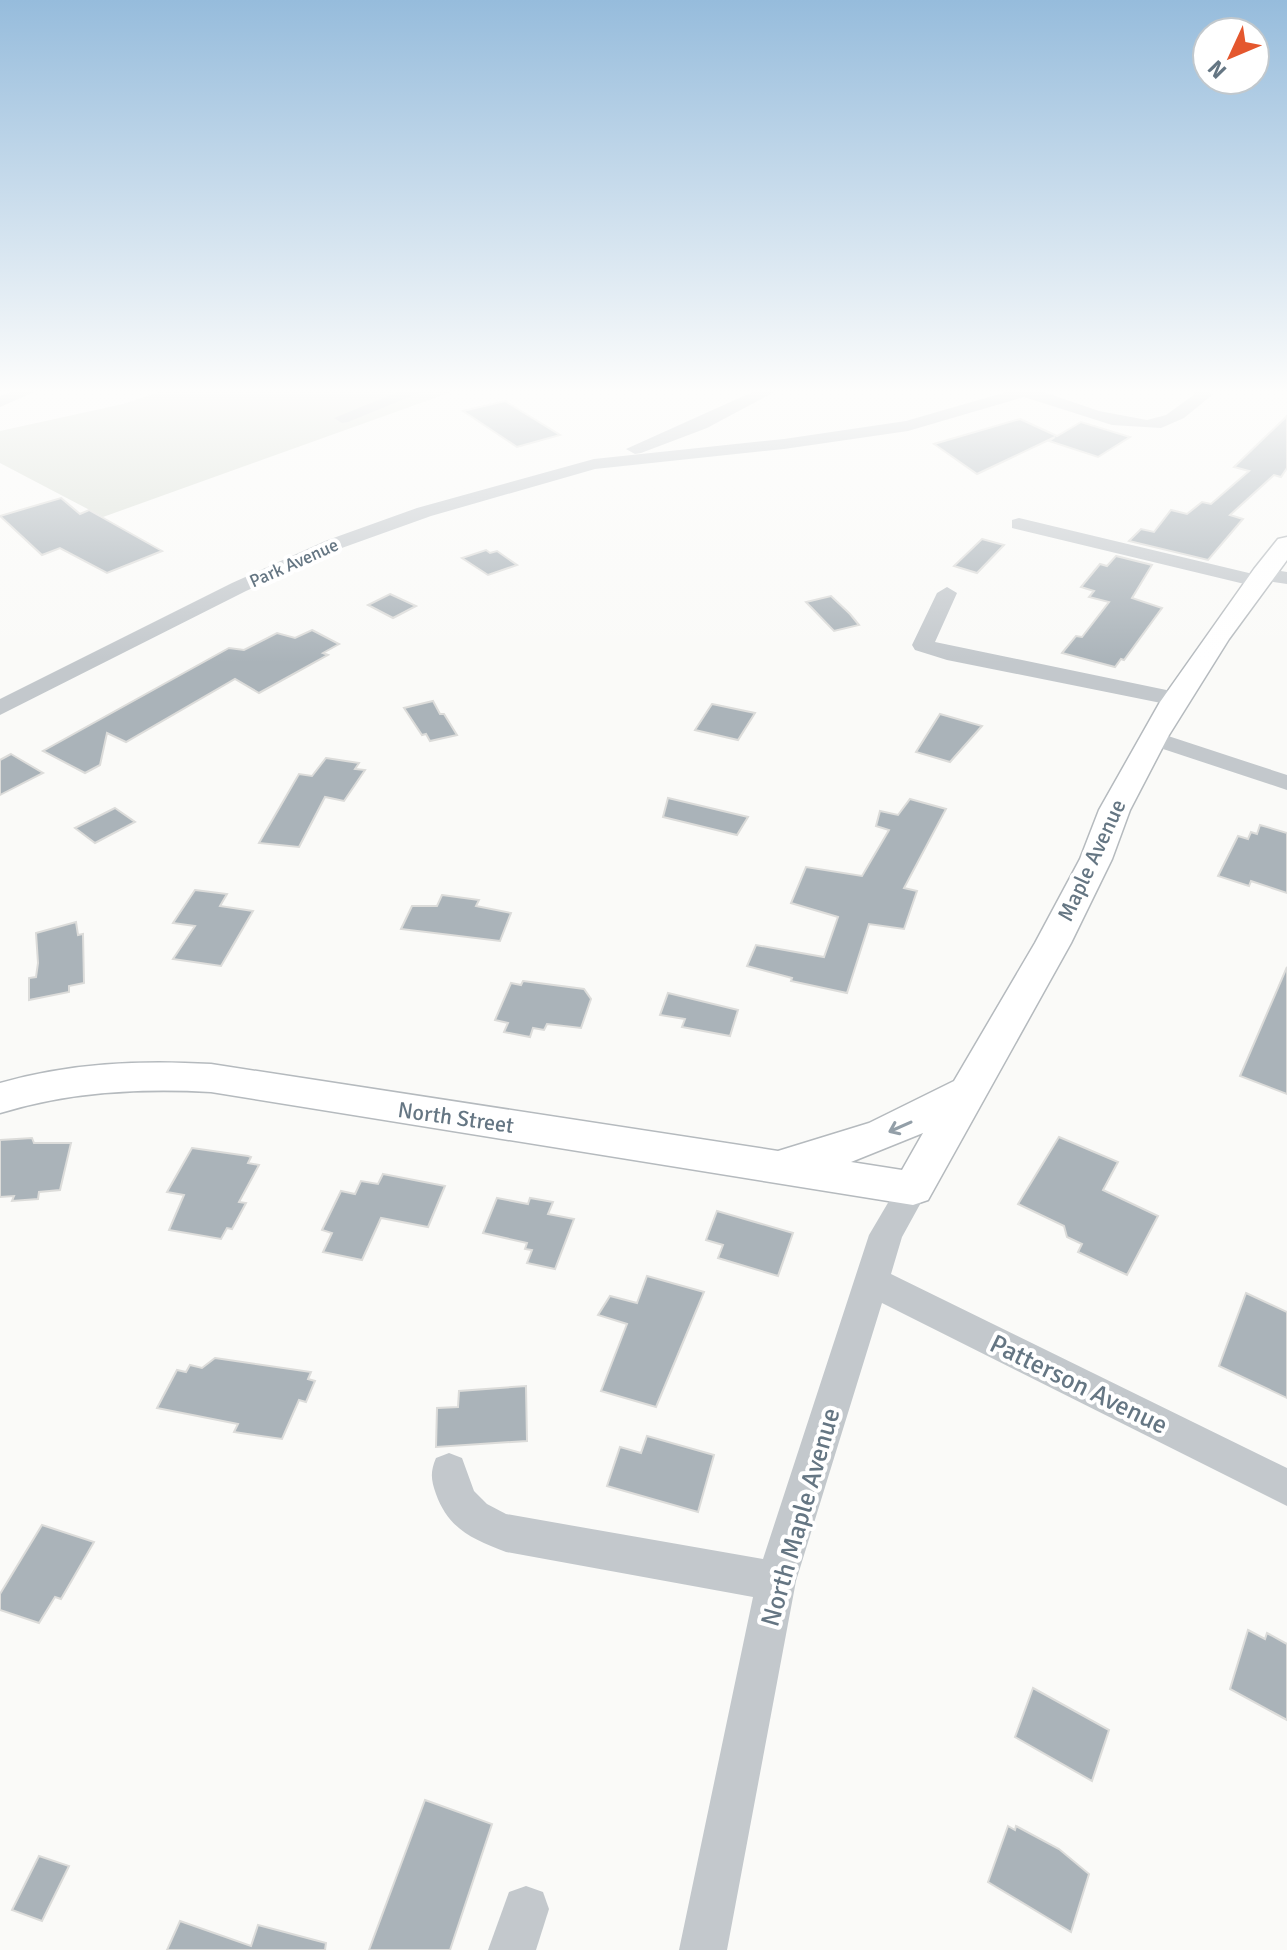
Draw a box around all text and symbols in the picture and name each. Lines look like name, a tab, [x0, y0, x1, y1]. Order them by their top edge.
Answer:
north arrow	[1191, 16, 1271, 96]
text: N	[1202, 55, 1232, 84]
street label: Park Avenue	[246, 534, 342, 592]
street label: Maple Avenue	[1051, 795, 1131, 925]
street label: North Street	[396, 1096, 516, 1139]
one-way arrow	[888, 1121, 913, 1136]
street label: Patterson Avenue	[984, 1328, 1173, 1442]
street label: North Maple Avenue	[754, 1404, 847, 1630]

